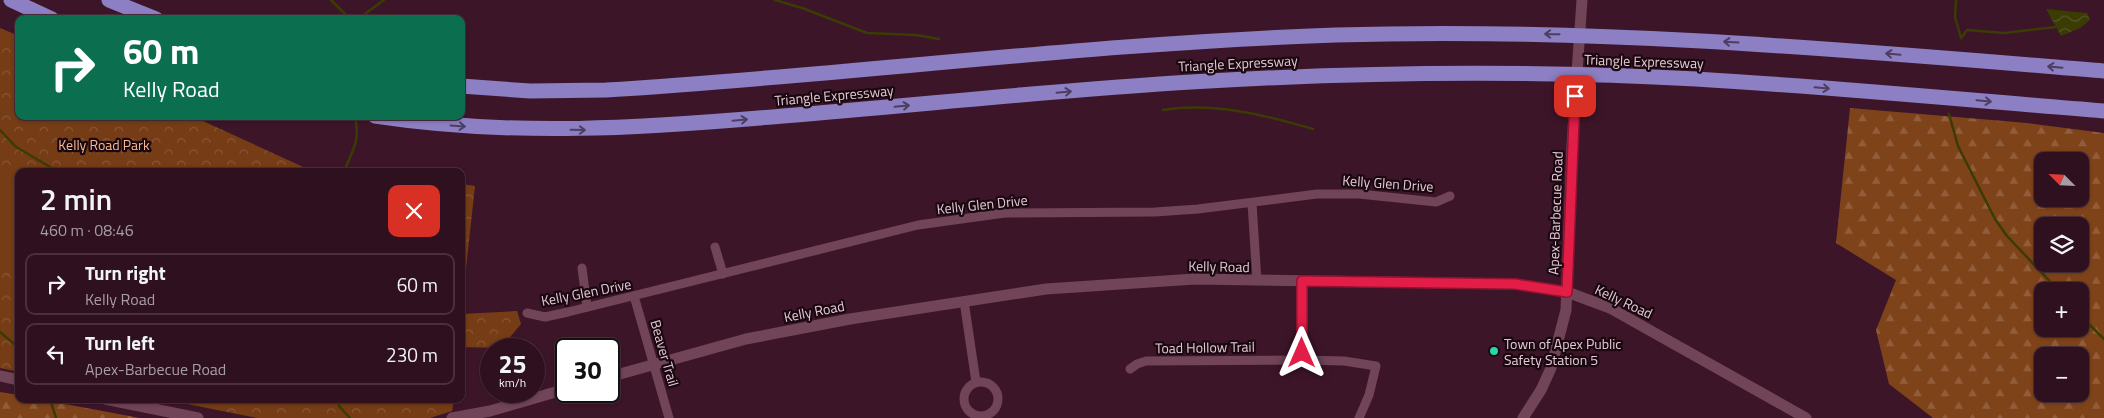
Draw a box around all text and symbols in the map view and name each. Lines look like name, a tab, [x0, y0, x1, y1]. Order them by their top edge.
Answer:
text: 60 m	[123, 24, 199, 78]
one-way arrow	[1544, 29, 1560, 39]
icon: right	[40, 35, 105, 100]
one-way arrow	[1724, 37, 1740, 46]
street label: Triangle Expressway	[1584, 48, 1704, 74]
street label: Triangle Expressway	[1178, 49, 1299, 77]
one-way arrow	[1886, 50, 1902, 59]
one-way arrow	[2048, 62, 2064, 72]
text: Kelly Road	[123, 72, 220, 106]
pin	[1554, 75, 1596, 117]
street label: Triangle Expressway	[773, 79, 895, 111]
icon: arrive	[1561, 82, 1589, 110]
one-way arrow	[1813, 83, 1829, 93]
one-way arrow	[1056, 87, 1072, 97]
one-way arrow	[1975, 97, 1991, 106]
one-way arrow	[894, 101, 910, 111]
one-way arrow	[732, 115, 748, 124]
one-way arrow	[450, 122, 466, 131]
one-way arrow	[570, 125, 586, 135]
park label: Kelly Road Park	[58, 134, 150, 155]
street label: Apex-Barbecue Road	[1542, 151, 1568, 275]
north arrow	[2034, 152, 2089, 208]
map controls	[2034, 152, 2089, 402]
street label: Kelly Glen Drive	[1342, 169, 1434, 197]
text: 2 min	[40, 176, 112, 222]
button: close	[388, 185, 440, 237]
street label: Kelly Glen Drive	[936, 189, 1028, 219]
button: layers	[2034, 217, 2089, 272]
text: 460 m · 08:46	[40, 218, 134, 242]
street label: Kelly Road	[1188, 255, 1250, 277]
text: Turn right	[85, 258, 166, 287]
icon: right	[42, 270, 70, 298]
text: 60 m	[397, 270, 438, 299]
street label: Kelly Glen Drive	[539, 273, 633, 311]
street label: Kelly Road	[1592, 278, 1656, 324]
button: +	[2034, 282, 2089, 337]
text: Kelly Road	[85, 287, 155, 311]
street label: Kelly Road	[782, 295, 846, 327]
street label: Beaver Trail	[645, 317, 685, 389]
position arrow	[1275, 326, 1327, 378]
text: Turn left	[85, 328, 155, 357]
place label: Town of Apex Public Safety Station 5	[1504, 333, 1621, 370]
street label: Toad Hollow Trail	[1155, 336, 1255, 358]
speed limit sign: 30	[555, 338, 620, 403]
icon: left	[42, 340, 70, 368]
text: 230 m	[386, 340, 438, 369]
text: 25	[498, 345, 527, 383]
marker: Town of Apex Public Safety Station 5	[1488, 345, 1500, 357]
button: −	[2034, 347, 2089, 402]
text: Apex-Barbecue Road	[85, 357, 226, 381]
text: km/h	[499, 373, 526, 392]

